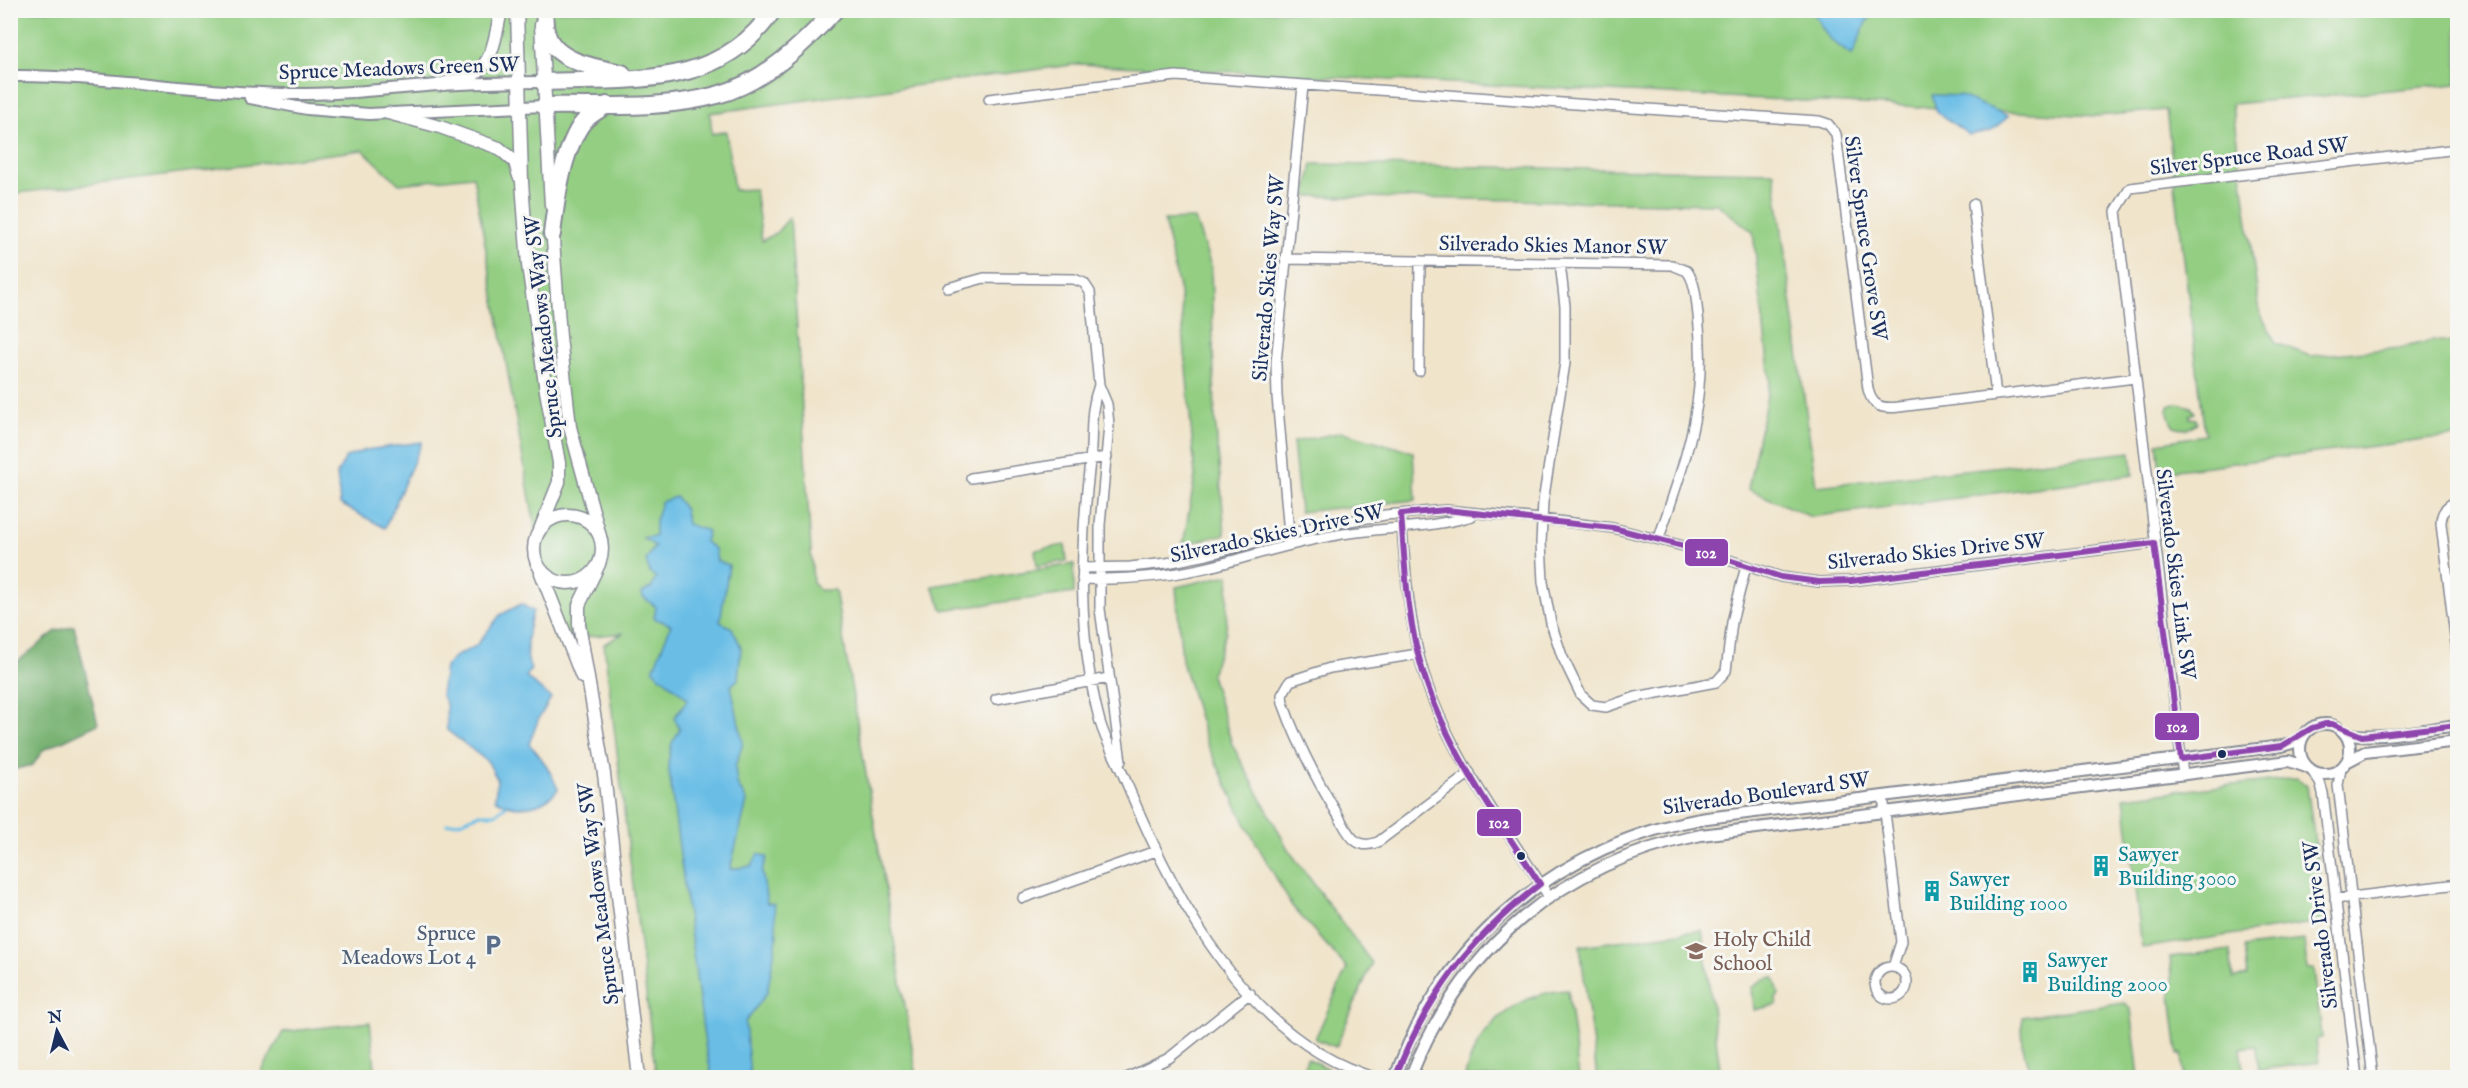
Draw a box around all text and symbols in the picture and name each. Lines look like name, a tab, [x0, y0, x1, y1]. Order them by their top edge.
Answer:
street label: Spruce Meadows Green SW	[278, 52, 521, 87]
street label: Silver Spruce Road SW	[2148, 132, 2351, 183]
street label: Silver Spruce Grove SW	[1837, 134, 1892, 343]
street label: Silverado Skies Way SW	[1247, 173, 1292, 382]
street label: Spruce Meadows Way SW	[519, 213, 570, 439]
street label: Silverado Skies Manor SW	[1439, 231, 1668, 262]
street label: Silverado Skies Link SW	[2148, 467, 2201, 682]
street label: Silverado Skies Drive SW	[1168, 498, 1388, 570]
street label: Silverado Skies Drive SW	[1826, 528, 2047, 577]
line badge: 102	[1684, 538, 1729, 567]
text: 102	[1695, 544, 1717, 564]
line badge: 102	[2154, 712, 2200, 741]
text: 102	[2166, 718, 2188, 738]
unlabelled marker	[2216, 748, 2228, 760]
street label: Silverado Boulevard SW	[1661, 766, 1872, 822]
street label: Spruce Meadows Way SW	[572, 780, 627, 1006]
line badge: 102	[1476, 808, 1522, 837]
text: 102	[1488, 814, 1510, 834]
street label: Silverado Drive SW	[2298, 838, 2345, 1010]
place label: Sawyer Building 3000	[2118, 842, 2237, 893]
unlabelled marker	[1515, 850, 1527, 862]
building icon: Sawyer Building 3000	[2089, 854, 2113, 878]
place label: Sawyer Building 1000	[1949, 867, 2068, 918]
building icon: Sawyer Building 1000	[1920, 879, 1944, 903]
place label: Spruce Meadows Lot 4	[341, 921, 477, 972]
place label: Holy Child School	[1713, 927, 1812, 978]
parking icon: Spruce Meadows Lot 4	[481, 933, 505, 957]
school or university icon: Holy Child School	[1684, 939, 1708, 963]
place label: Sawyer Building 2000	[2047, 948, 2168, 999]
building icon: Sawyer Building 2000	[2018, 960, 2042, 984]
north arrow	[27, 1001, 87, 1061]
text: N	[46, 1007, 64, 1029]

